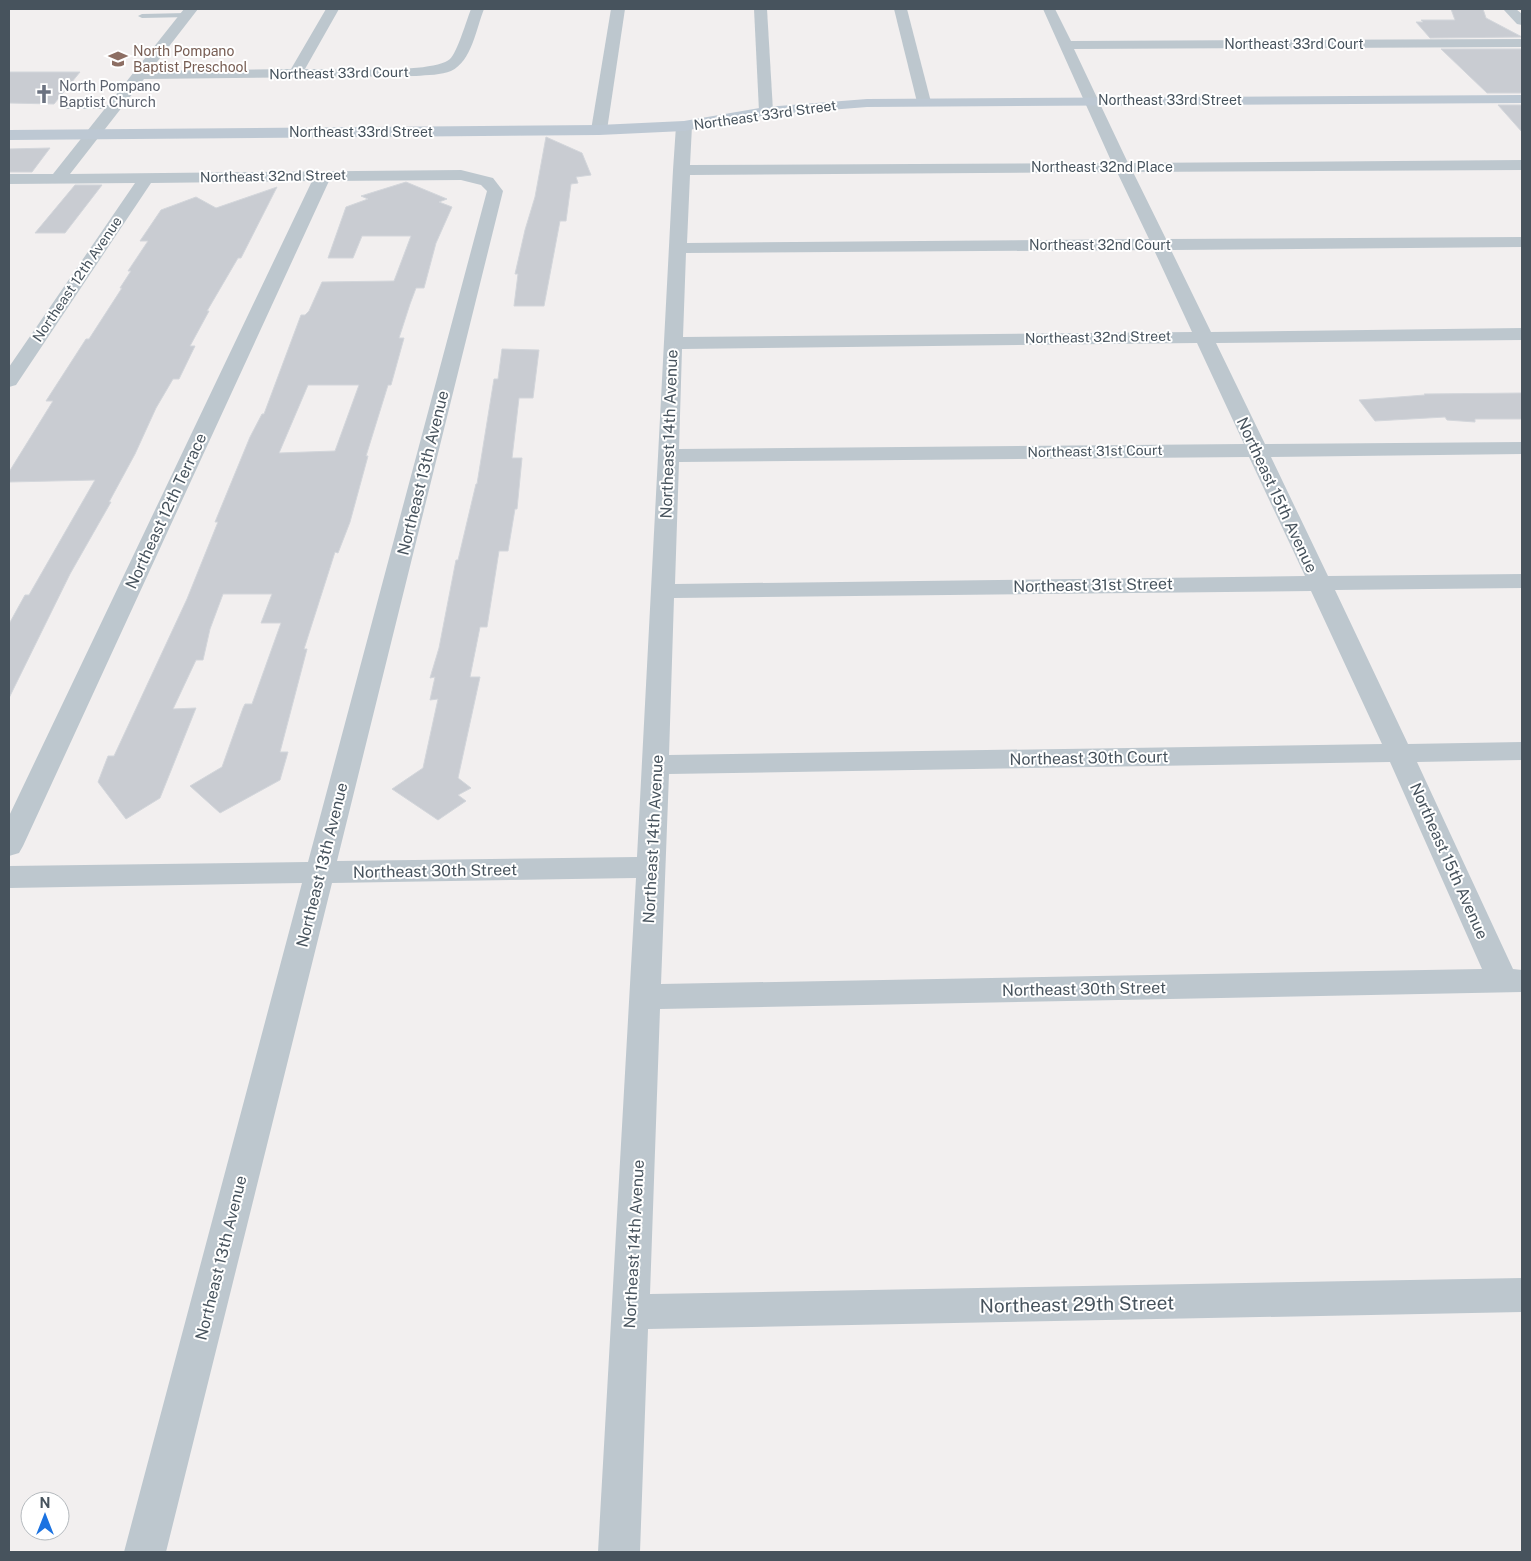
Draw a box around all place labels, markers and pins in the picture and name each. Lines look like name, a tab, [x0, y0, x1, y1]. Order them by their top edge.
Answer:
place label: North Pompano Baptist Preschool	[133, 43, 248, 75]
school or university icon: North Pompano Baptist Preschool	[107, 48, 129, 70]
place label: North Pompano Baptist Church	[59, 78, 160, 110]
church icon: North Pompano Baptist Church	[33, 83, 55, 105]

